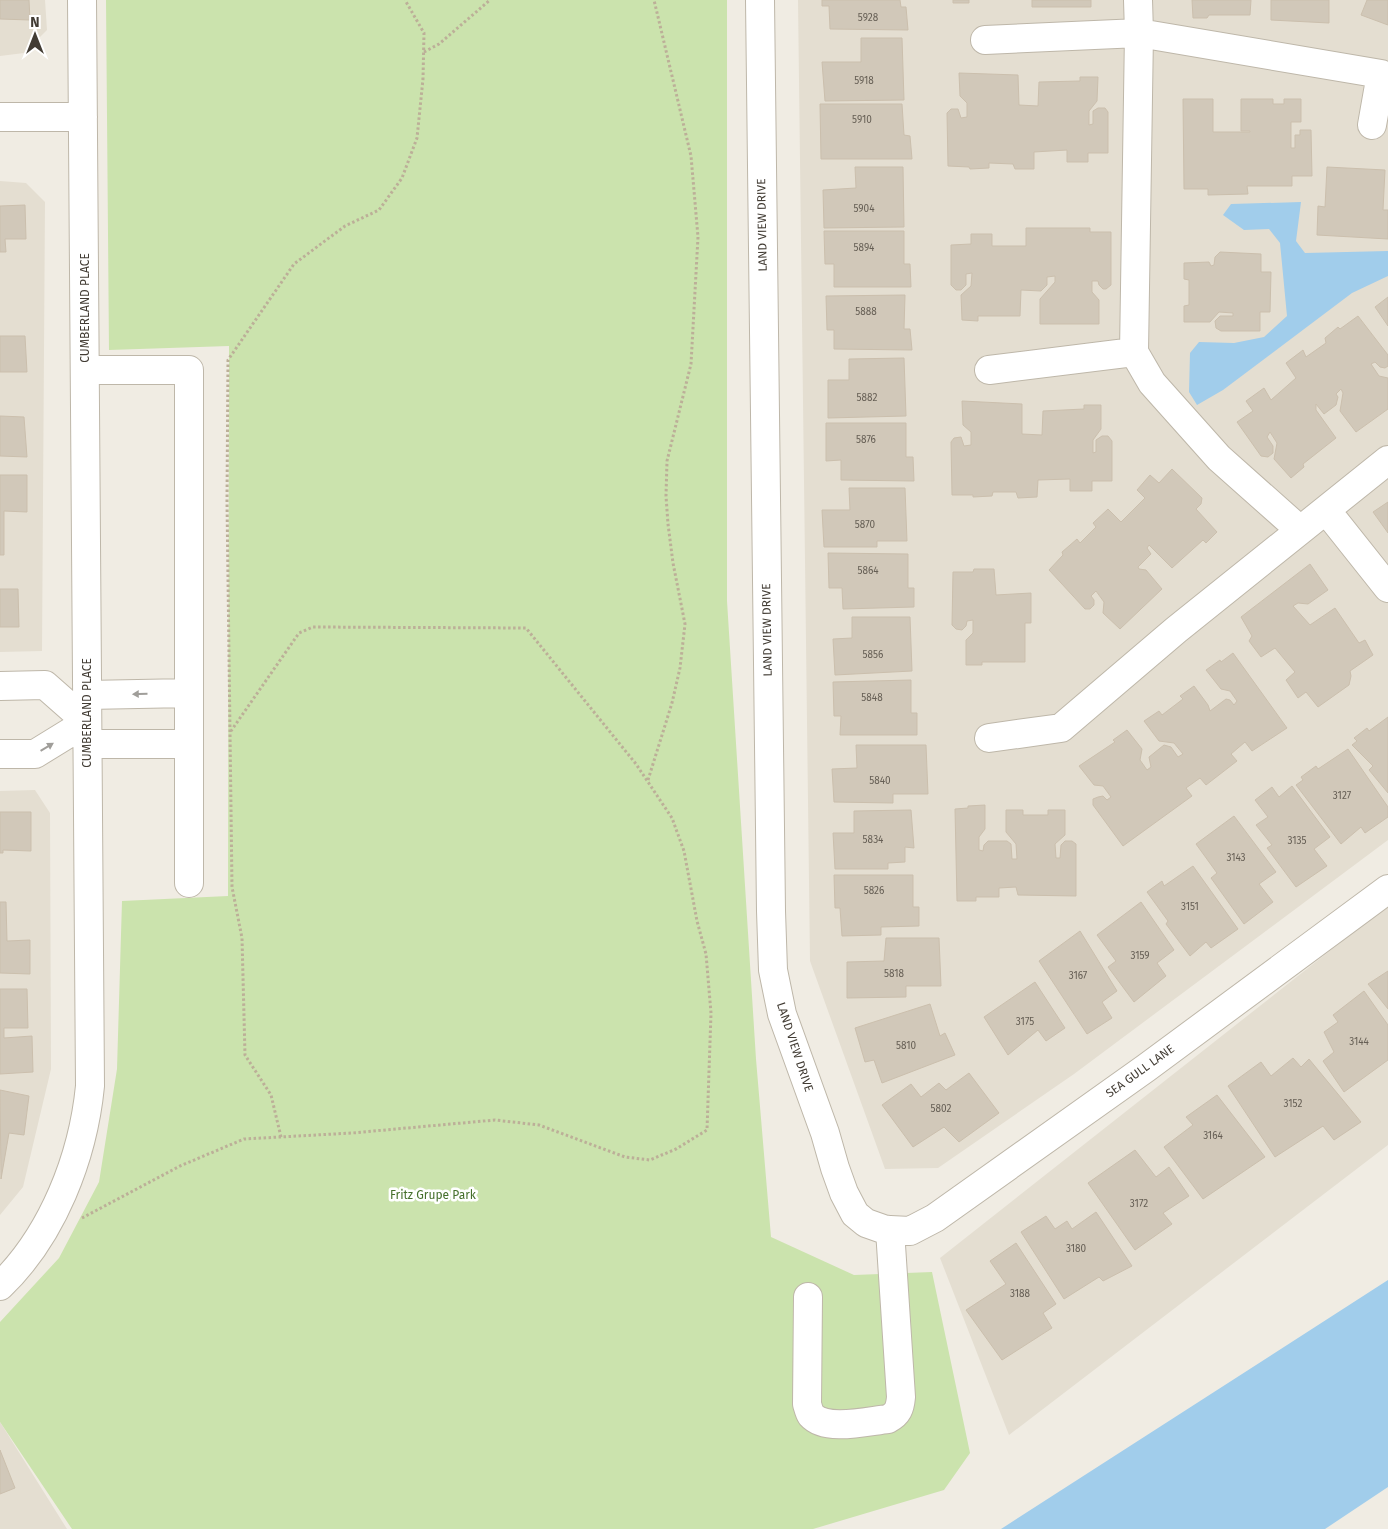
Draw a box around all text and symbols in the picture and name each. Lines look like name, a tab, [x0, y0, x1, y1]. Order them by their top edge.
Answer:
north arrow	[10, 10, 60, 60]
house number: 5928	[858, 12, 879, 24]
text: N	[30, 14, 40, 31]
house number: 5918	[854, 75, 874, 87]
house number: 5910	[852, 114, 872, 126]
street label: LAND VIEW DRIVE	[754, 178, 770, 272]
house number: 5904	[853, 203, 875, 215]
house number: 5894	[854, 242, 875, 254]
street label: CUMBERLAND PLACE	[78, 253, 92, 363]
house number: 5888	[855, 306, 877, 318]
house number: 5882	[857, 392, 877, 404]
house number: 5876	[856, 434, 876, 446]
house number: 5870	[855, 519, 876, 531]
house number: 5864	[857, 565, 879, 577]
street label: LAND VIEW DRIVE	[759, 583, 775, 677]
house number: 5856	[863, 649, 883, 661]
street label: CUMBERLAND PLACE	[80, 658, 94, 768]
one-way arrow	[132, 690, 148, 698]
house number: 5848	[861, 692, 883, 704]
one-way arrow	[40, 742, 53, 751]
house number: 5840	[869, 775, 891, 787]
house number: 3127	[1333, 790, 1352, 802]
house number: 5834	[863, 834, 884, 846]
house number: 3135	[1287, 835, 1307, 847]
house number: 3143	[1226, 852, 1246, 864]
house number: 5826	[864, 885, 884, 897]
house number: 3151	[1181, 901, 1199, 913]
house number: 3159	[1130, 950, 1150, 962]
house number: 5818	[884, 968, 905, 980]
house number: 3167	[1069, 970, 1088, 982]
street label: LAND VIEW DRIVE	[774, 1000, 816, 1094]
house number: 3175	[1016, 1016, 1034, 1028]
house number: 3144	[1349, 1036, 1370, 1048]
house number: 5810	[896, 1040, 916, 1052]
street label: SEA GULL LANE	[1103, 1041, 1177, 1101]
house number: 3152	[1284, 1098, 1302, 1110]
house number: 5802	[931, 1103, 952, 1115]
house number: 3164	[1203, 1130, 1224, 1142]
park label: Fritz Grupe Park	[390, 1188, 477, 1202]
house number: 3172	[1130, 1198, 1148, 1210]
house number: 3180	[1066, 1243, 1086, 1255]
house number: 3188	[1010, 1288, 1031, 1300]

